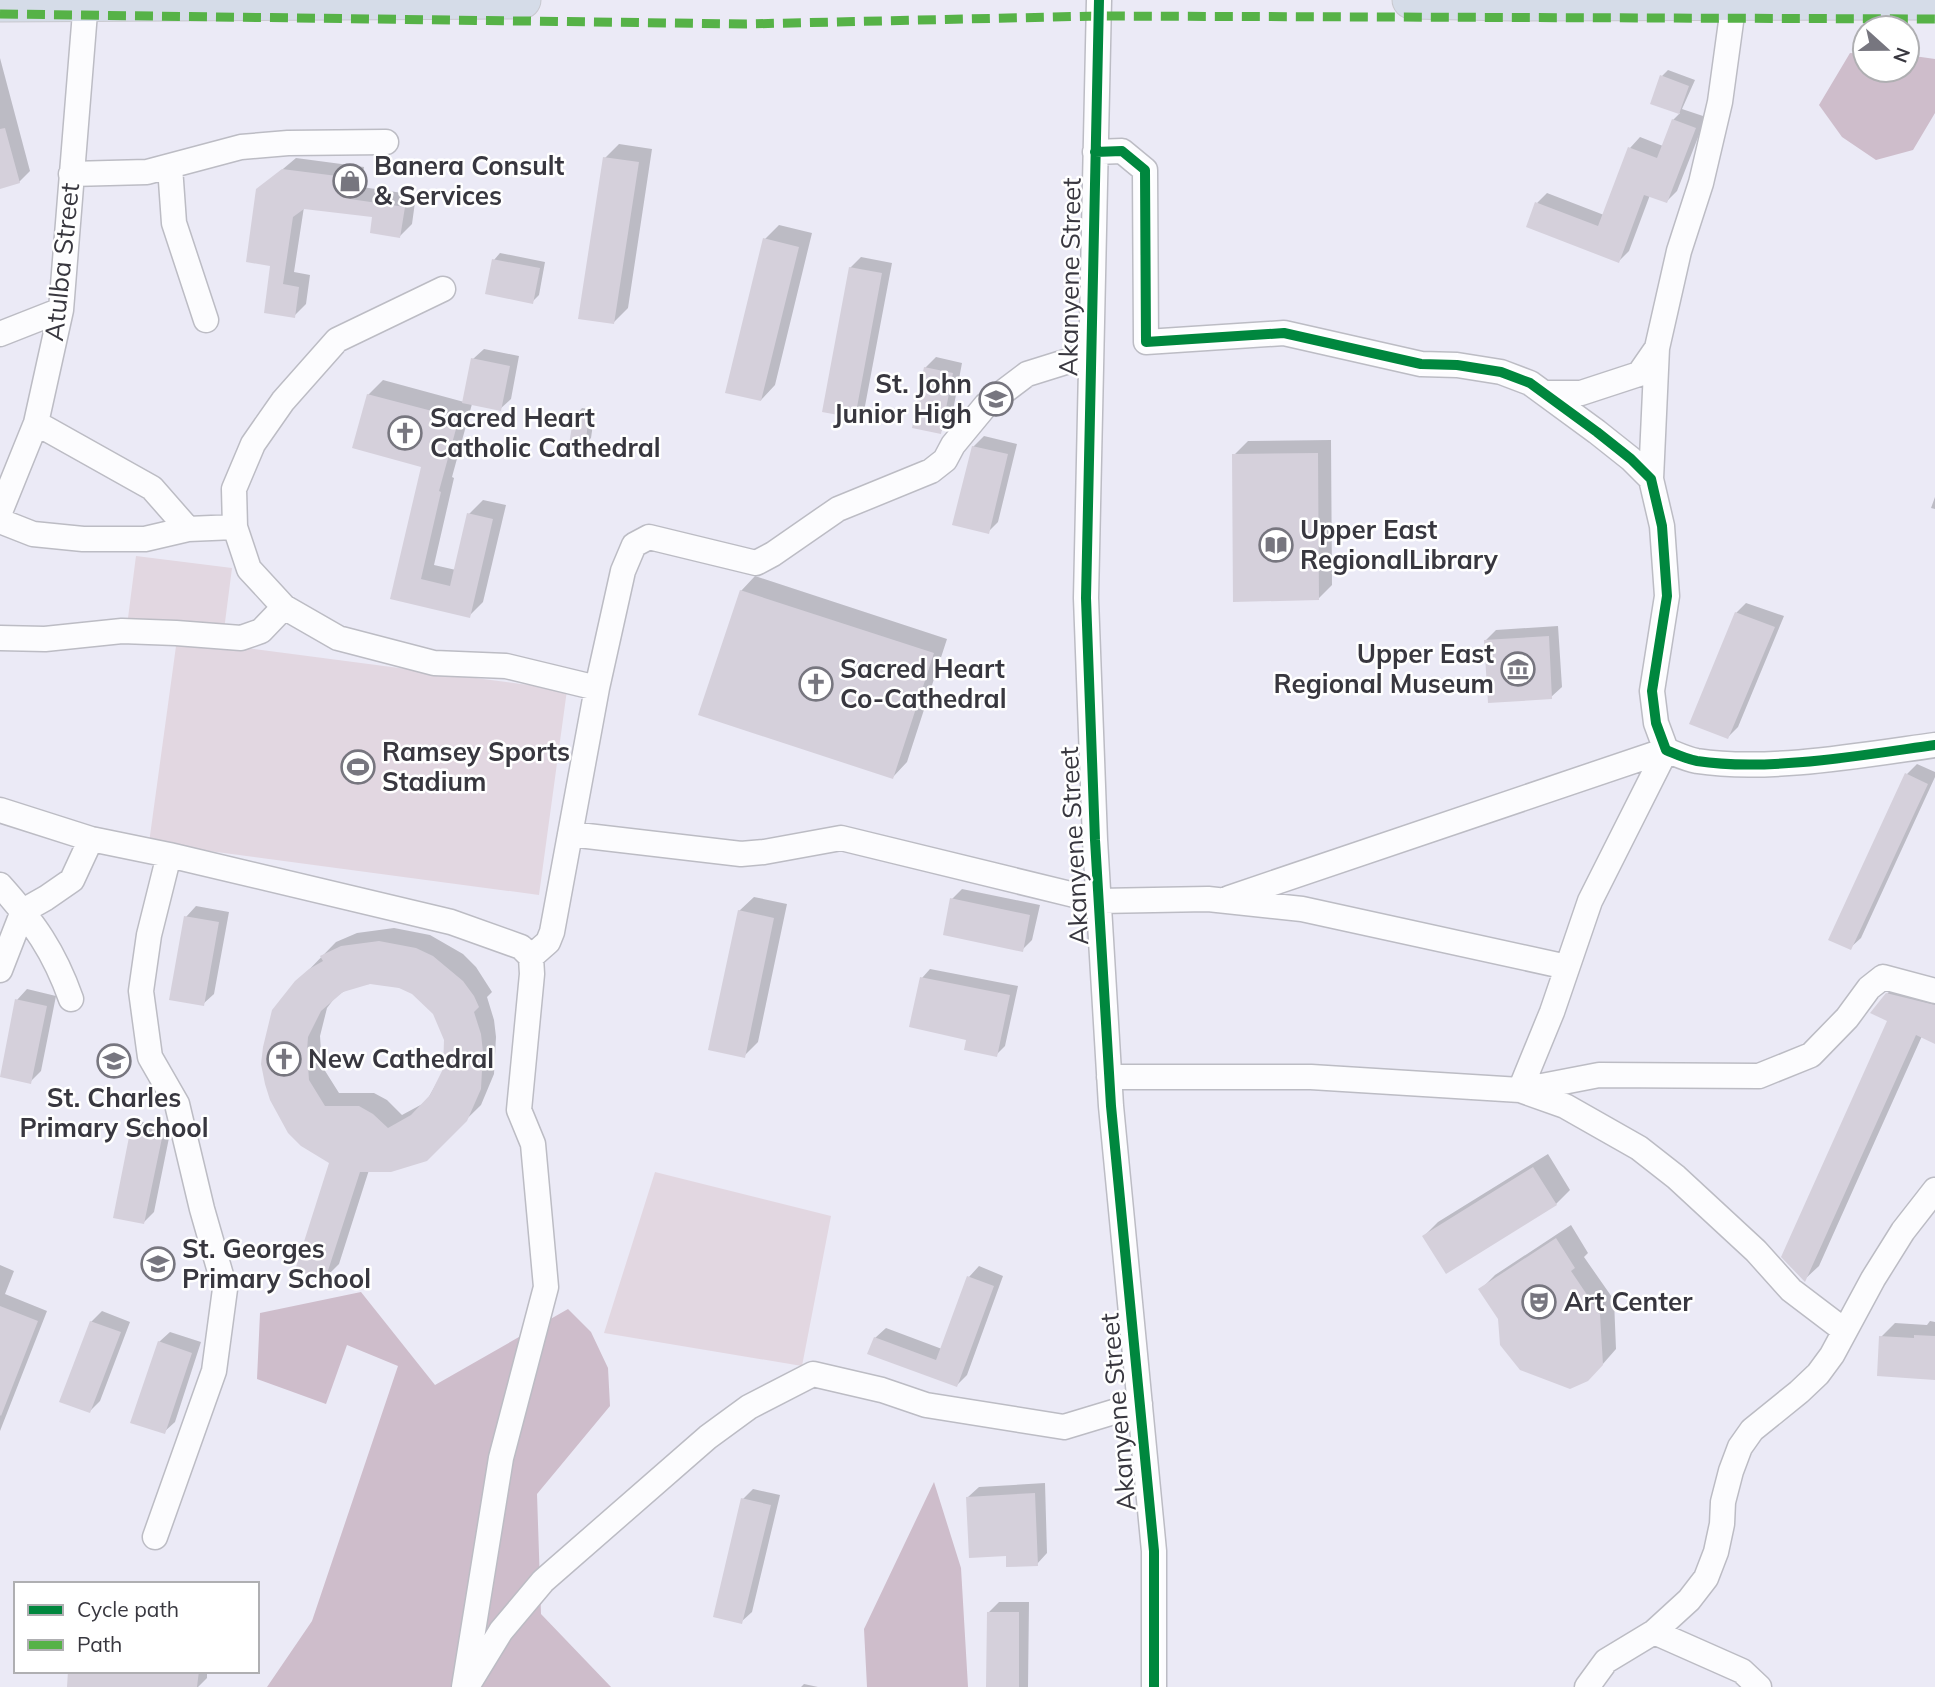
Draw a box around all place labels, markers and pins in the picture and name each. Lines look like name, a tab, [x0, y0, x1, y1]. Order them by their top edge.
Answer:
place label: Banera Consult & Services	[374, 149, 565, 212]
shop icon: Banera Consult & Services	[331, 162, 369, 200]
place label: St. John Junior High	[833, 367, 972, 430]
school or university icon: St. John Junior High	[977, 380, 1015, 418]
place label: Sacred Heart Catholic Cathedral	[430, 401, 661, 464]
church icon: Sacred Heart Catholic Cathedral	[386, 414, 424, 452]
place label: Upper East RegionalLibrary	[1300, 513, 1499, 576]
library icon: Upper East RegionalLibrary	[1257, 526, 1295, 564]
place label: Upper East Regional Museum	[1274, 637, 1494, 700]
museum icon: Upper East Regional Museum	[1499, 650, 1537, 688]
place label: Sacred Heart Co-Cathedral	[840, 652, 1006, 715]
church icon: Sacred Heart Co-Cathedral	[797, 665, 835, 703]
place label: Ramsey Sports Stadium	[382, 735, 570, 798]
sports icon: Ramsey Sports Stadium	[339, 748, 377, 786]
church icon: New Cathedral	[265, 1040, 303, 1078]
school or university icon: St. Charles Primary School	[95, 1042, 133, 1080]
place label: New Cathedral	[308, 1042, 494, 1075]
place label: St. Charles Primary School	[20, 1081, 208, 1144]
place label: St. Georges Primary School	[182, 1232, 371, 1295]
school or university icon: St. Georges Primary School	[139, 1245, 177, 1283]
theatre icon: Art Center	[1520, 1283, 1558, 1321]
place label: Art Center	[1564, 1285, 1693, 1318]

